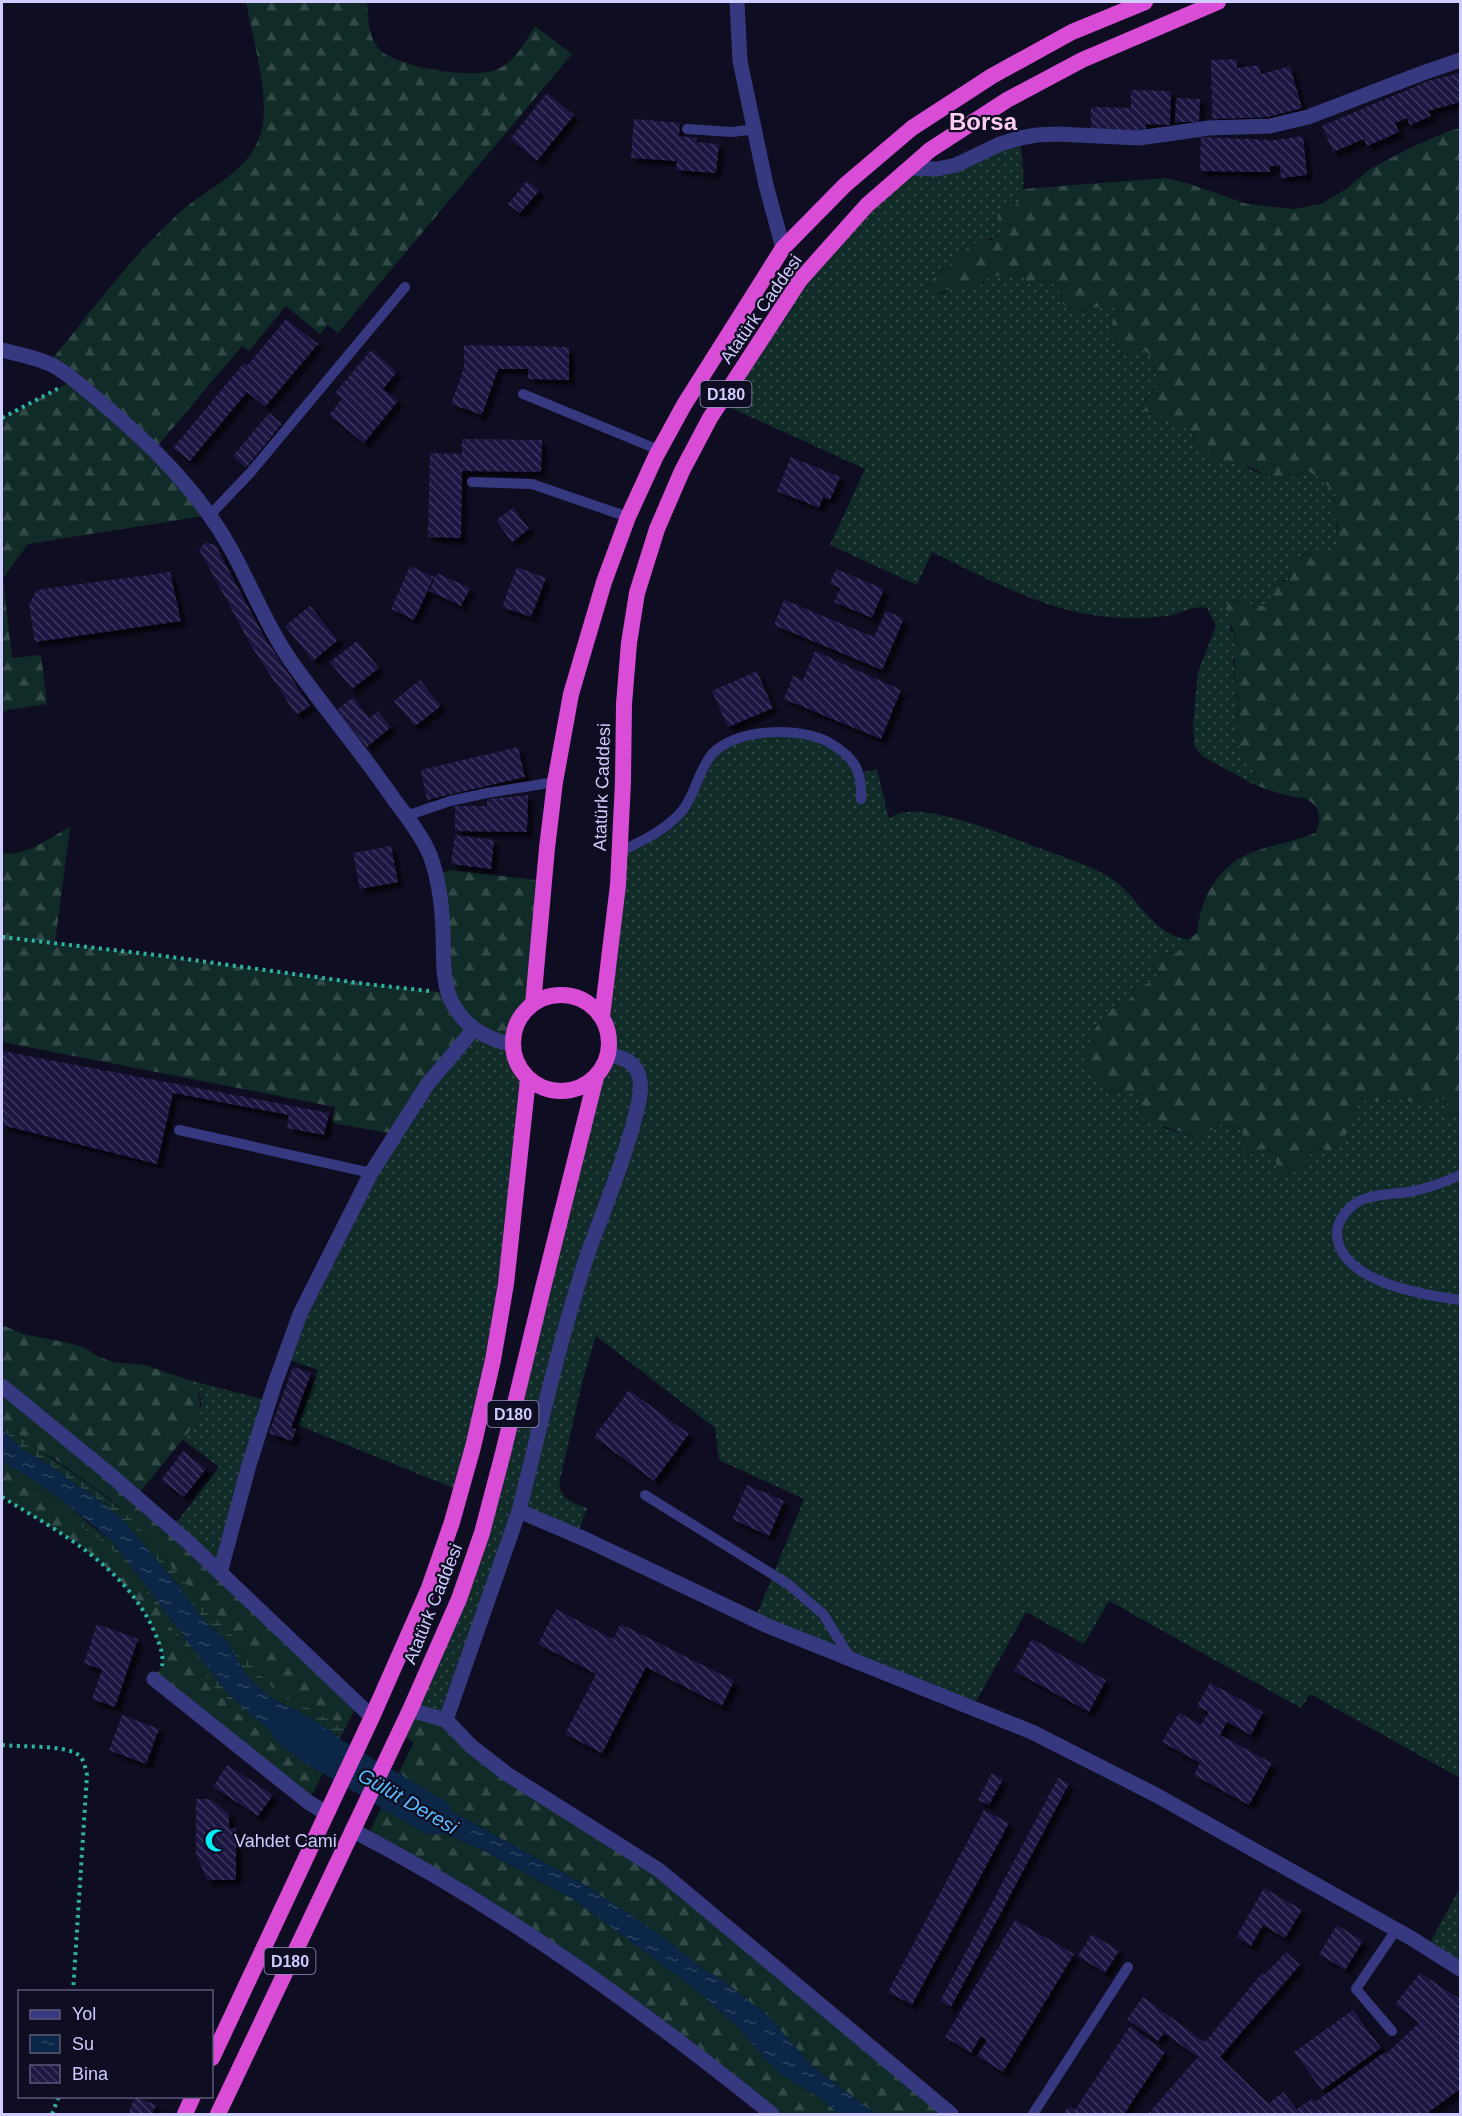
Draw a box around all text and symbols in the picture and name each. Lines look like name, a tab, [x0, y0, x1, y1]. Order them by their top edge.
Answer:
district label: Borsa	[949, 108, 1018, 135]
street label: Atatürk Caddesi	[716, 251, 806, 367]
road number: D180	[700, 381, 752, 407]
street label: Atatürk Caddesi	[590, 723, 614, 851]
road number: D180	[488, 1401, 538, 1427]
street label: Atatürk Caddesi	[400, 1541, 466, 1667]
water label: Gülüt Deresi	[354, 1764, 462, 1839]
mosque icon: Vahdet Cami	[203, 1828, 229, 1854]
place label: Vahdet Cami	[234, 1831, 337, 1851]
road number: D180	[264, 1948, 316, 1974]
legend	[18, 1990, 213, 2098]
text: Yol	[72, 2004, 96, 2024]
text: Su	[72, 2034, 94, 2054]
text: Bina	[72, 2064, 109, 2084]

